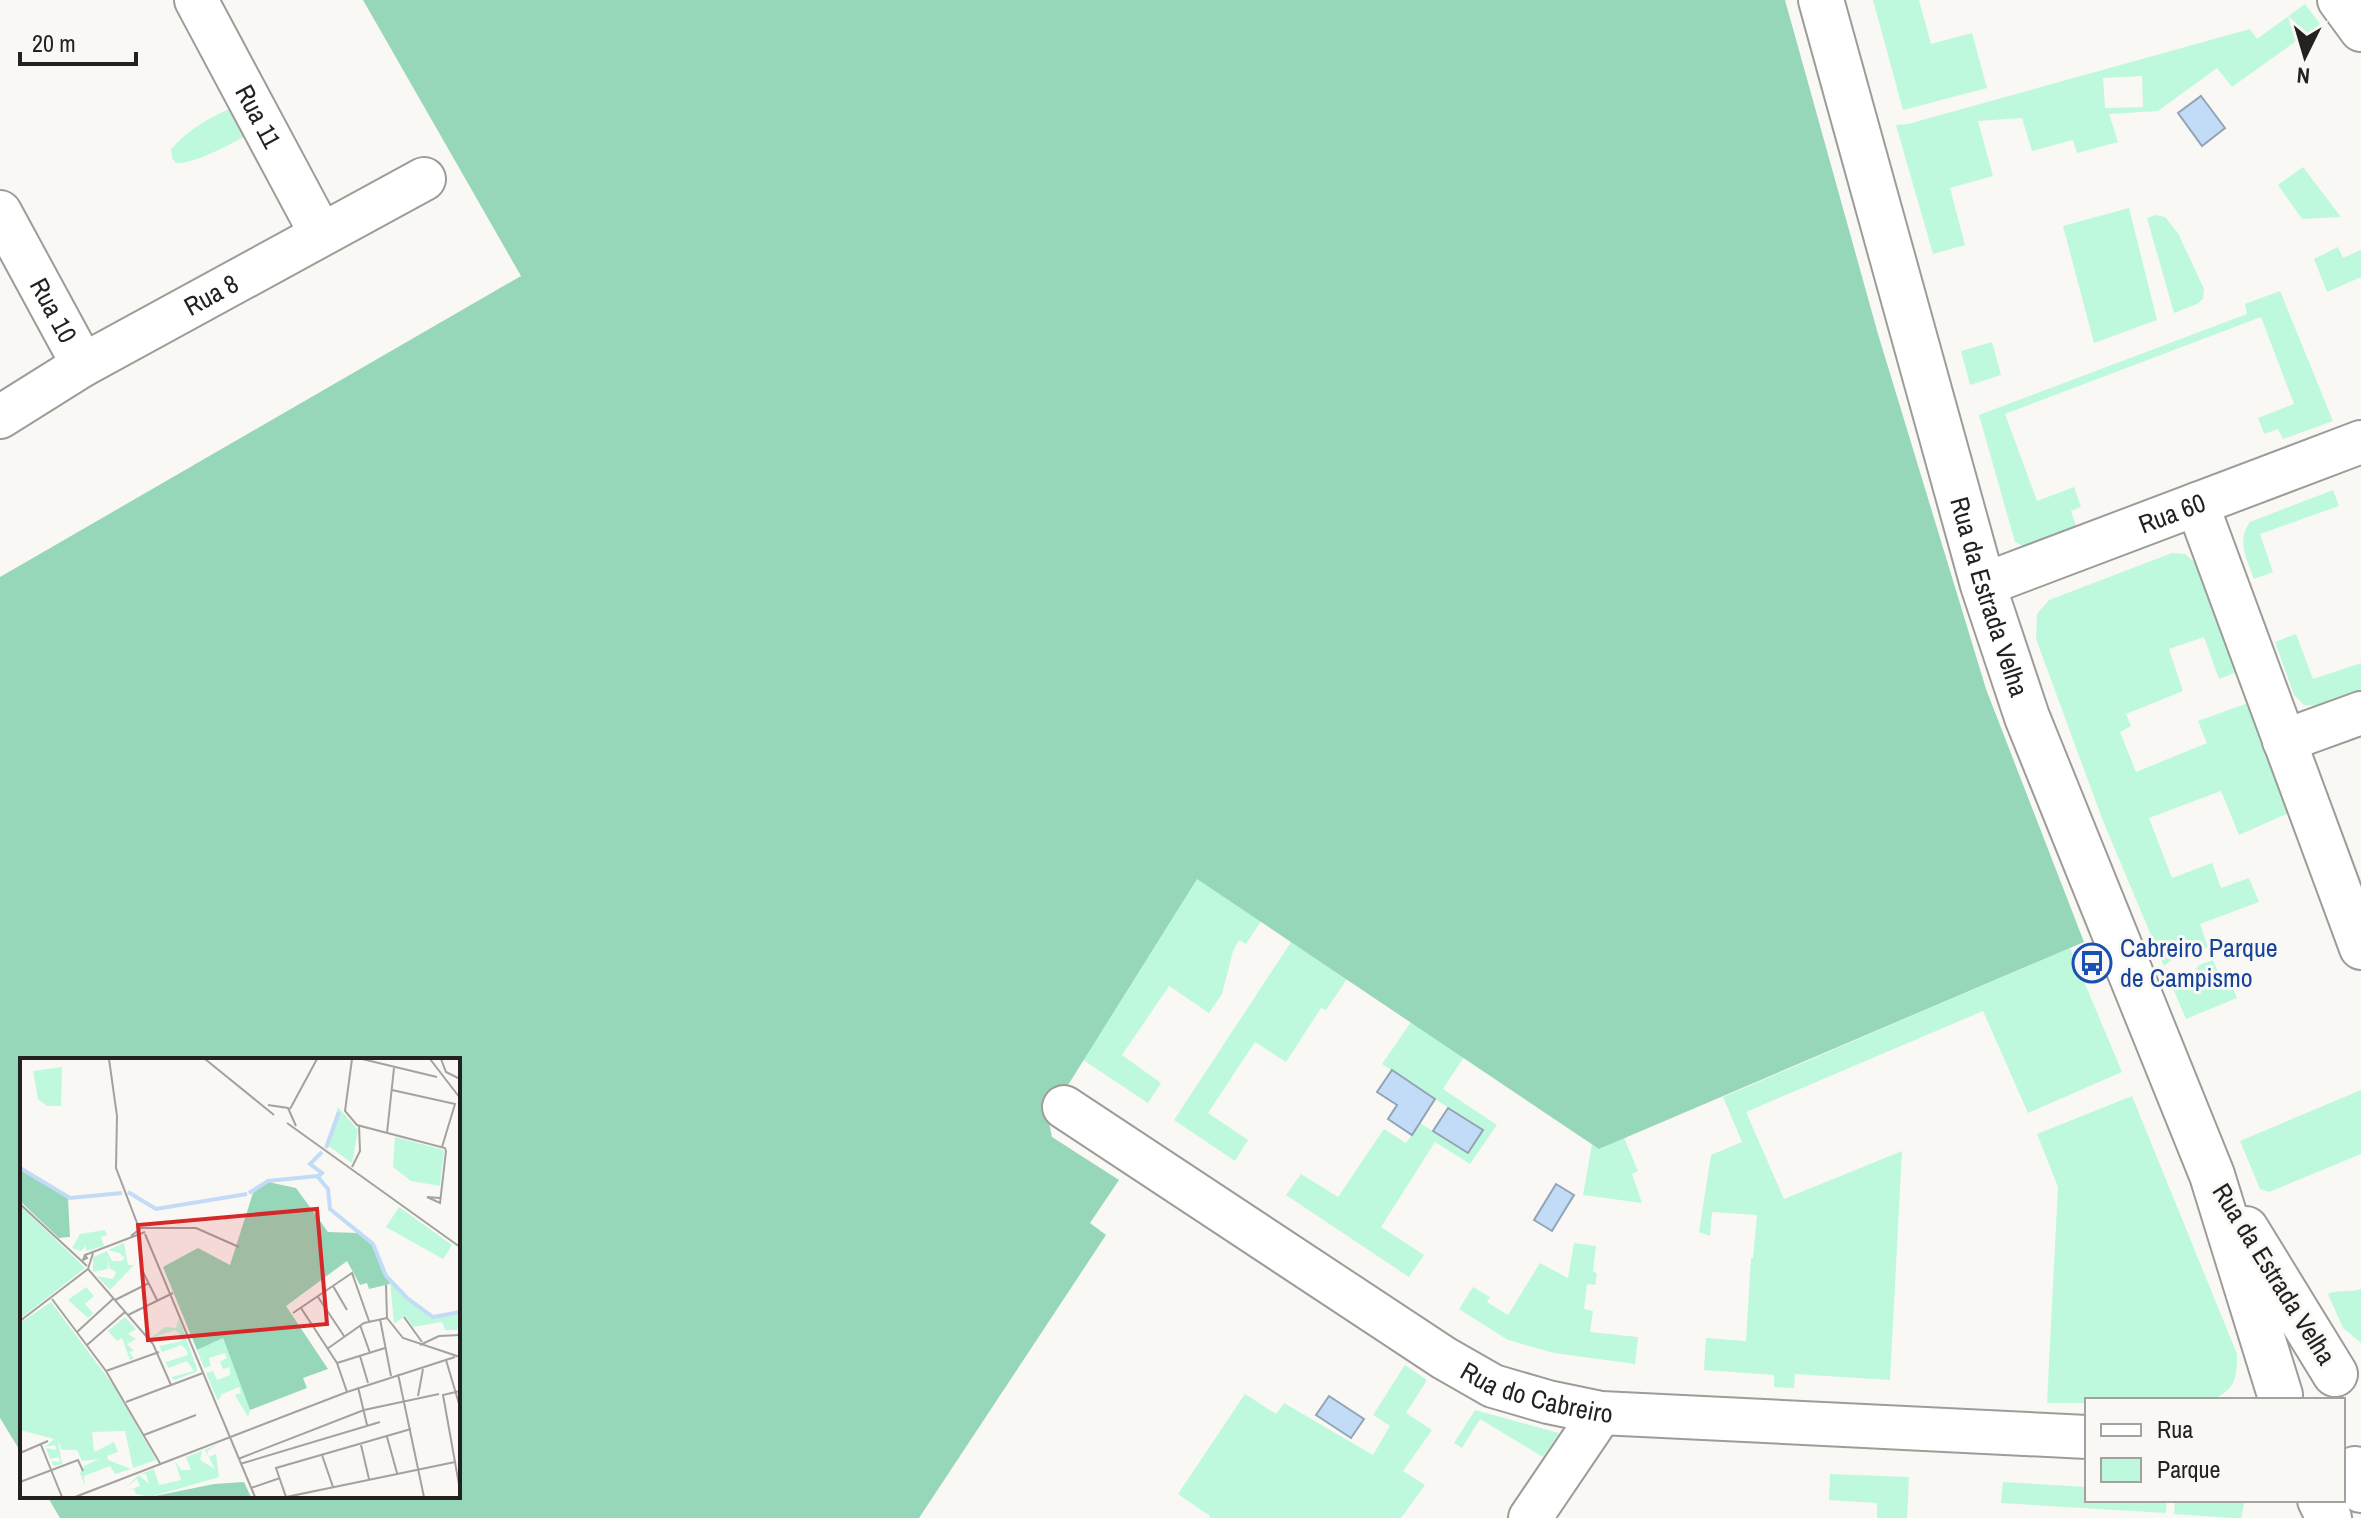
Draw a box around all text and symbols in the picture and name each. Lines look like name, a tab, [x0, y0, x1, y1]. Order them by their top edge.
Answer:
scale bar	[20, 16, 136, 66]
north arrow	[2265, 16, 2345, 96]
text: 20 m	[32, 27, 76, 59]
text: N	[2295, 60, 2311, 91]
street label: Rua 11	[227, 78, 290, 154]
street label: Rua 8	[178, 266, 244, 324]
street label: Rua 10	[22, 272, 86, 349]
street label: Rua 60	[2133, 485, 2210, 542]
street label: Rua da Estrada Velha	[1942, 493, 2037, 701]
place label: Cabreiro Parque de Campismo	[2120, 930, 2278, 995]
bus stop icon: Cabreiro Parque de Campismo	[2071, 942, 2113, 984]
inset map	[20, 1058, 460, 1498]
street label: Rua da Estrada Velha	[2205, 1177, 2344, 1371]
street label: Rua do Cabreiro	[1454, 1353, 1613, 1431]
legend	[2085, 1398, 2345, 1502]
text: Rua	[2157, 1413, 2193, 1445]
text: Parque	[2157, 1453, 2220, 1485]

